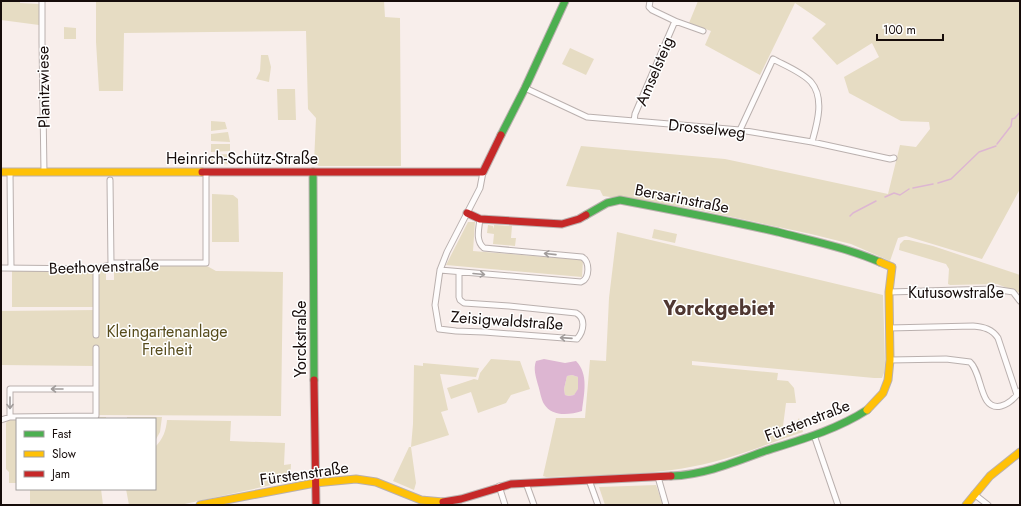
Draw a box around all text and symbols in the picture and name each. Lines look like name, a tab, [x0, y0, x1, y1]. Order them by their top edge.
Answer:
scale bar	[877, 16, 943, 42]
text: 100 m	[883, 21, 916, 39]
street label: Amselsteig	[630, 33, 679, 109]
street label: Planitzwiese	[31, 46, 56, 128]
street label: Drosselweg	[667, 113, 747, 144]
street label: Heinrich-Schütz-Straße	[166, 147, 318, 170]
street label: Bersarinstraße	[633, 178, 731, 219]
one-way arrow	[544, 250, 557, 258]
street label: Beethovenstraße	[48, 253, 160, 280]
one-way arrow	[472, 270, 485, 277]
street label: Kutusowstraße	[908, 281, 1004, 304]
district label: Yorckgebiet	[662, 294, 775, 323]
street label: Yorckstraße	[289, 301, 312, 377]
street label: Zeisigwaldstraße	[450, 305, 564, 336]
park label: Kleingartenanlage Freiheit	[106, 320, 228, 361]
one-way arrow	[560, 334, 573, 341]
one-way arrow	[51, 385, 64, 393]
street label: Fürstenstraße	[761, 394, 853, 447]
one-way arrow	[6, 396, 14, 409]
legend	[16, 418, 156, 490]
text: Fast	[52, 425, 71, 443]
text: Slow	[52, 445, 77, 463]
street label: Fürstenstraße	[258, 456, 350, 491]
text: Jam	[50, 465, 70, 483]

